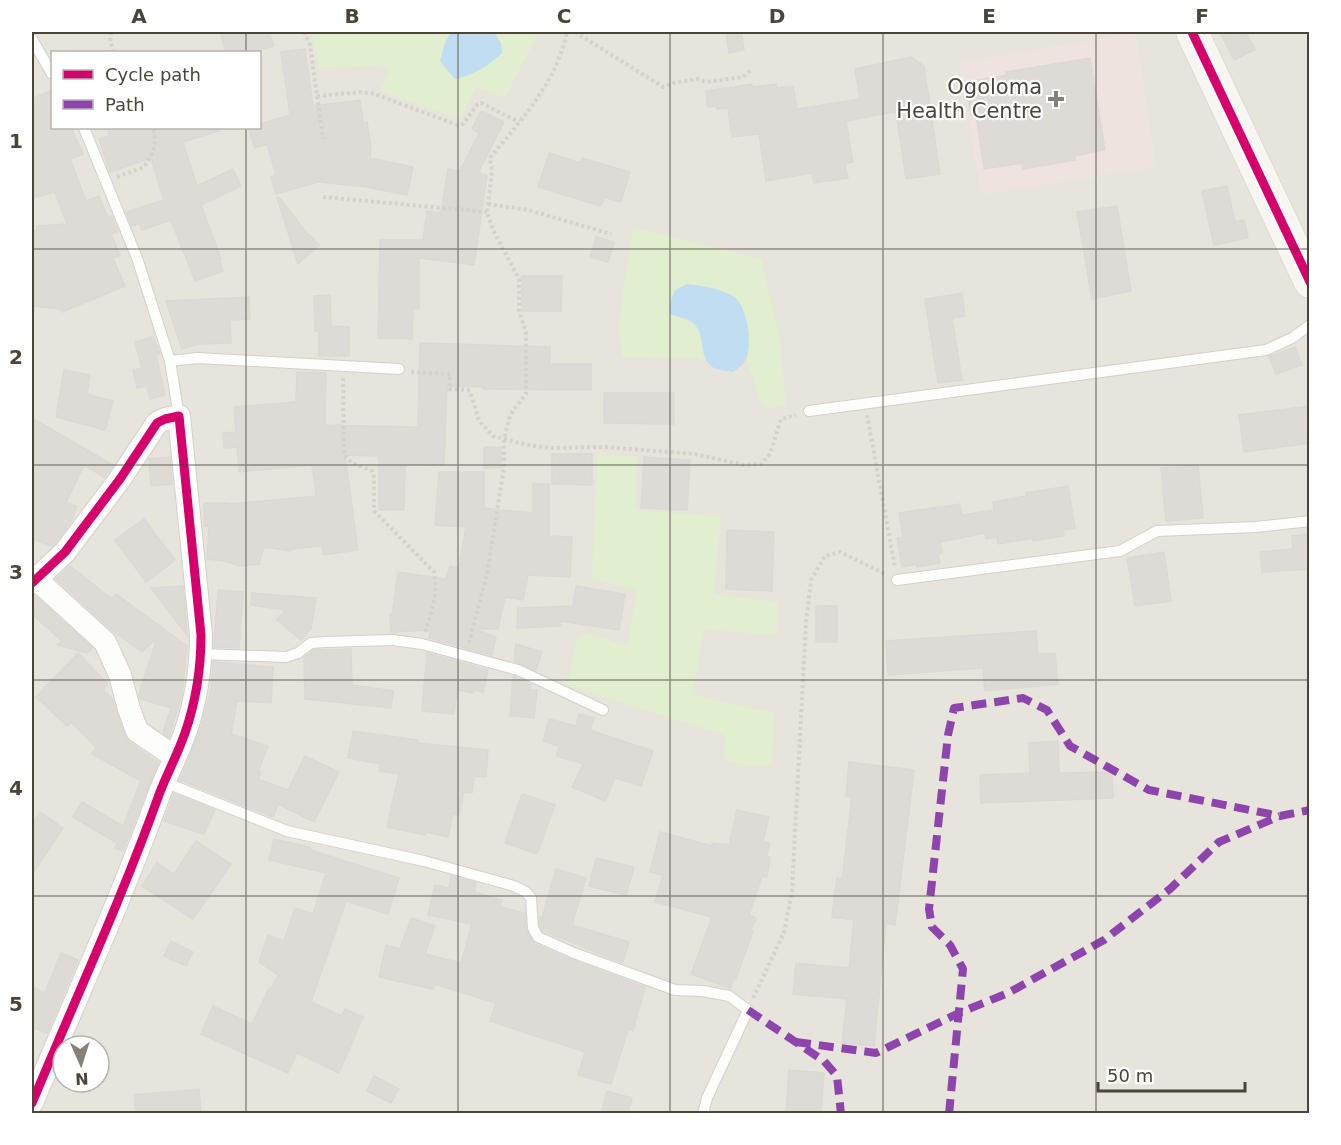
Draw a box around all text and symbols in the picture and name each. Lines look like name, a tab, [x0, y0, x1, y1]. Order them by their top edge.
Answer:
text: A	[131, 4, 147, 28]
text: B	[344, 4, 360, 28]
text: C	[557, 4, 571, 28]
text: D	[769, 4, 785, 28]
text: E	[982, 4, 996, 28]
text: F	[1195, 4, 1209, 28]
legend	[51, 51, 261, 129]
text: Cycle path	[105, 64, 201, 85]
place label: Ogoloma Health Centre	[896, 75, 1042, 123]
marker: Ogoloma Health Centre	[1047, 90, 1065, 108]
text: Path	[105, 94, 145, 115]
text: 1	[9, 129, 23, 153]
text: 2	[9, 345, 23, 369]
text: 3	[9, 560, 23, 584]
text: 4	[9, 776, 23, 800]
text: 5	[9, 992, 23, 1016]
north arrow	[51, 1034, 111, 1094]
scale bar	[1098, 1055, 1245, 1093]
text: 50 m	[1107, 1065, 1153, 1086]
text: N	[75, 1069, 89, 1088]

